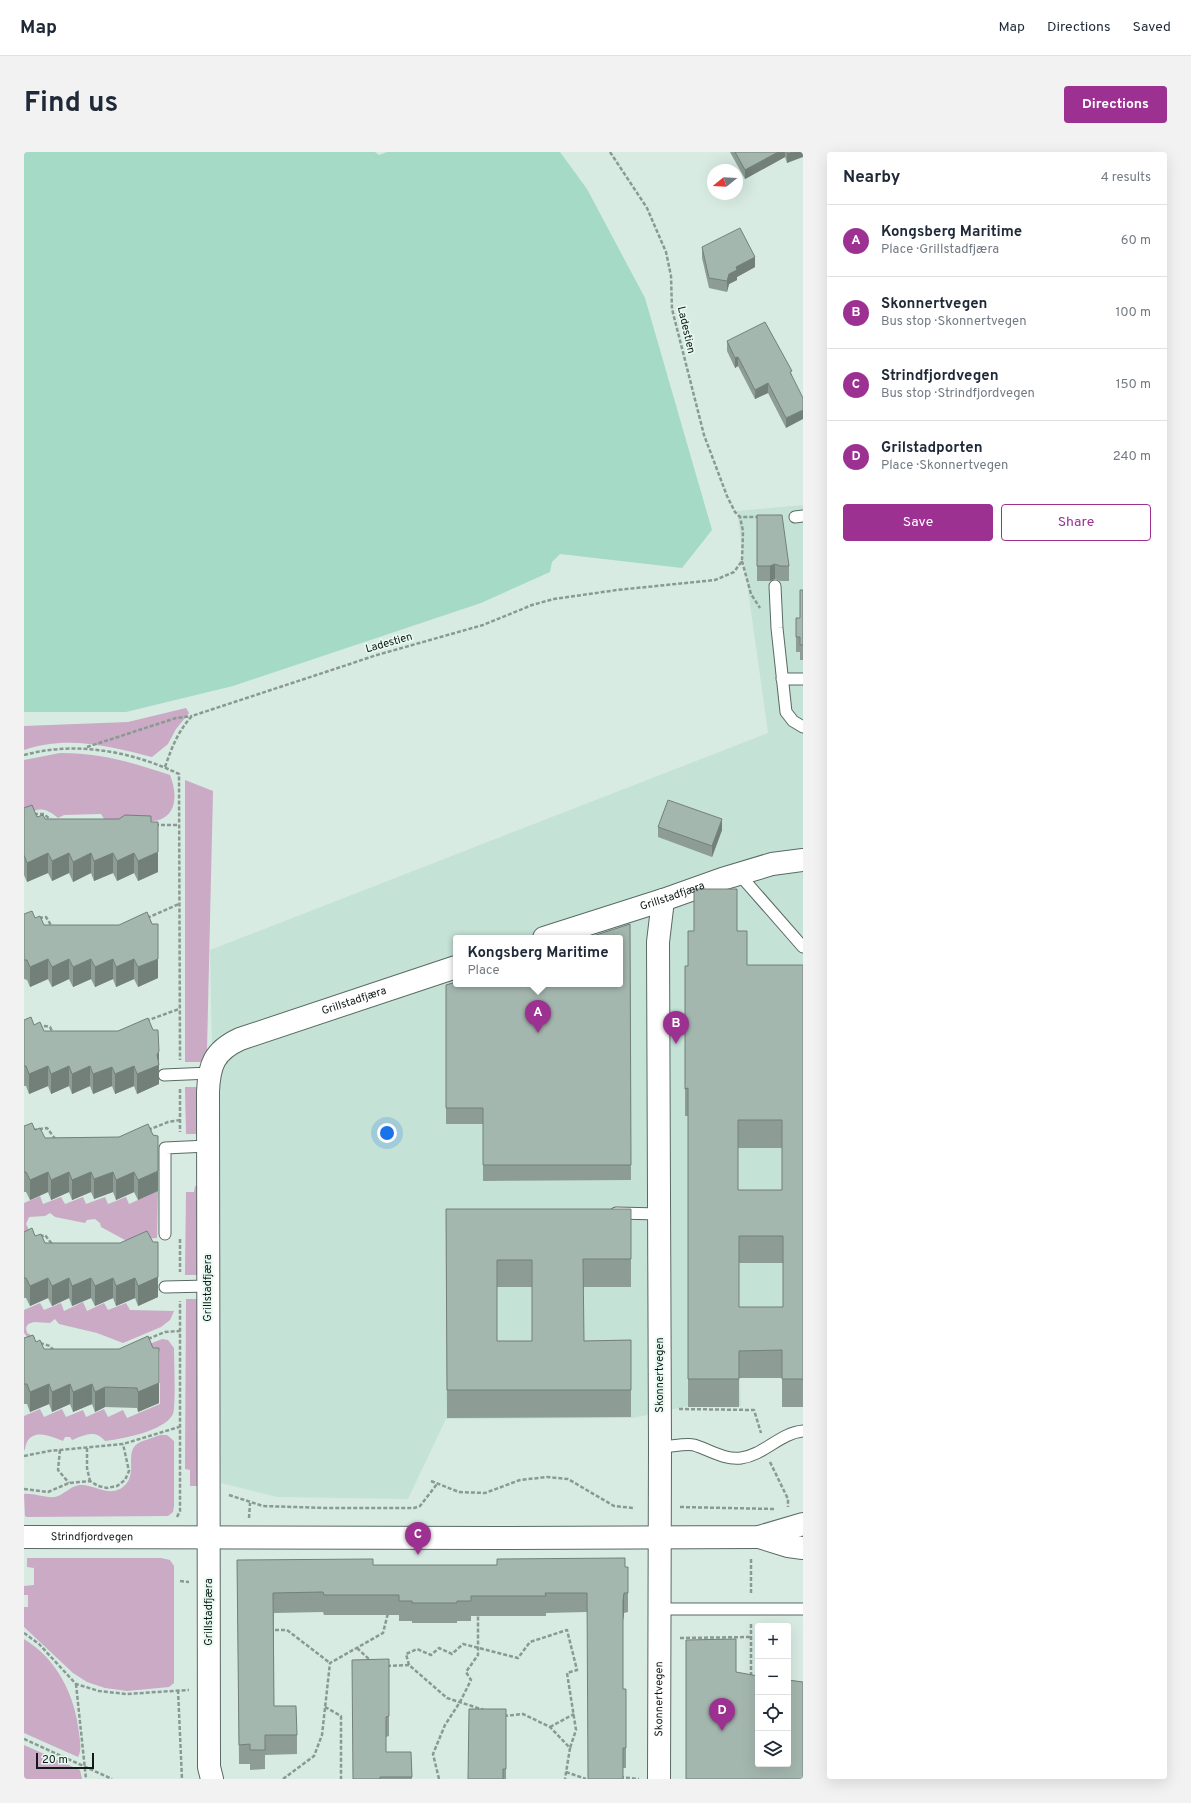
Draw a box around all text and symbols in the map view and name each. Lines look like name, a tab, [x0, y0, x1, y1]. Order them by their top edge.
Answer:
text: Map	[20, 16, 57, 40]
text: Map	[999, 19, 1025, 36]
text: Directions	[1047, 19, 1111, 36]
text: Saved	[1133, 19, 1171, 36]
text: Find us	[24, 86, 118, 122]
button: Directions	[1064, 86, 1167, 123]
north arrow	[707, 164, 743, 200]
text: Nearby	[843, 167, 900, 189]
text: 4 results	[1101, 170, 1151, 186]
text: Kongsberg Maritime	[881, 223, 1022, 242]
text: A	[851, 233, 861, 249]
text: 60 m	[1121, 233, 1151, 249]
text: Place · Grillstadfjæra	[881, 242, 999, 258]
text: Skonnertvegen	[881, 295, 987, 314]
street label: Ladestien	[674, 305, 698, 355]
text: B	[852, 305, 860, 321]
text: 100 m	[1115, 305, 1151, 321]
text: Bus stop · Skonnertvegen	[881, 314, 1026, 330]
text: Strindfjordvegen	[881, 367, 999, 386]
text: C	[852, 377, 860, 393]
text: 150 m	[1116, 377, 1151, 393]
text: Bus stop · Strindfjordvegen	[881, 386, 1035, 402]
text: Grilstadporten	[881, 439, 983, 458]
text: D	[851, 449, 861, 465]
text: 240 m	[1113, 449, 1151, 465]
text: Place · Skonnertvegen	[881, 458, 1008, 474]
button: Save	[843, 504, 993, 541]
button: Share	[1001, 504, 1151, 541]
street label: Ladestien	[364, 630, 414, 656]
street label: Grillstadfjæra	[638, 879, 707, 914]
popup	[453, 935, 623, 987]
text: Kongsberg Maritime	[467, 944, 609, 963]
text: Place	[467, 963, 500, 979]
street label: Grillstadfjæra	[320, 984, 388, 1018]
pin: A	[525, 1000, 551, 1033]
pin: B	[663, 1011, 689, 1044]
your location	[377, 1123, 397, 1143]
street label: Grillstadfjæra	[201, 1254, 215, 1322]
street label: Skonnertvegen	[653, 1337, 667, 1413]
pin: C	[405, 1522, 431, 1555]
street label: Strindfjordvegen	[51, 1530, 133, 1544]
street label: Grillstadfjæra	[202, 1578, 216, 1646]
map controls	[755, 1623, 791, 1767]
button: +	[755, 1623, 791, 1659]
button: −	[755, 1659, 791, 1695]
street label: Skonnertvegen	[652, 1661, 666, 1737]
button: locate	[755, 1695, 791, 1731]
pin: D	[709, 1698, 735, 1731]
button: layers	[755, 1731, 791, 1767]
scale bar	[36, 1751, 94, 1770]
text: 20 m	[42, 1753, 68, 1767]

